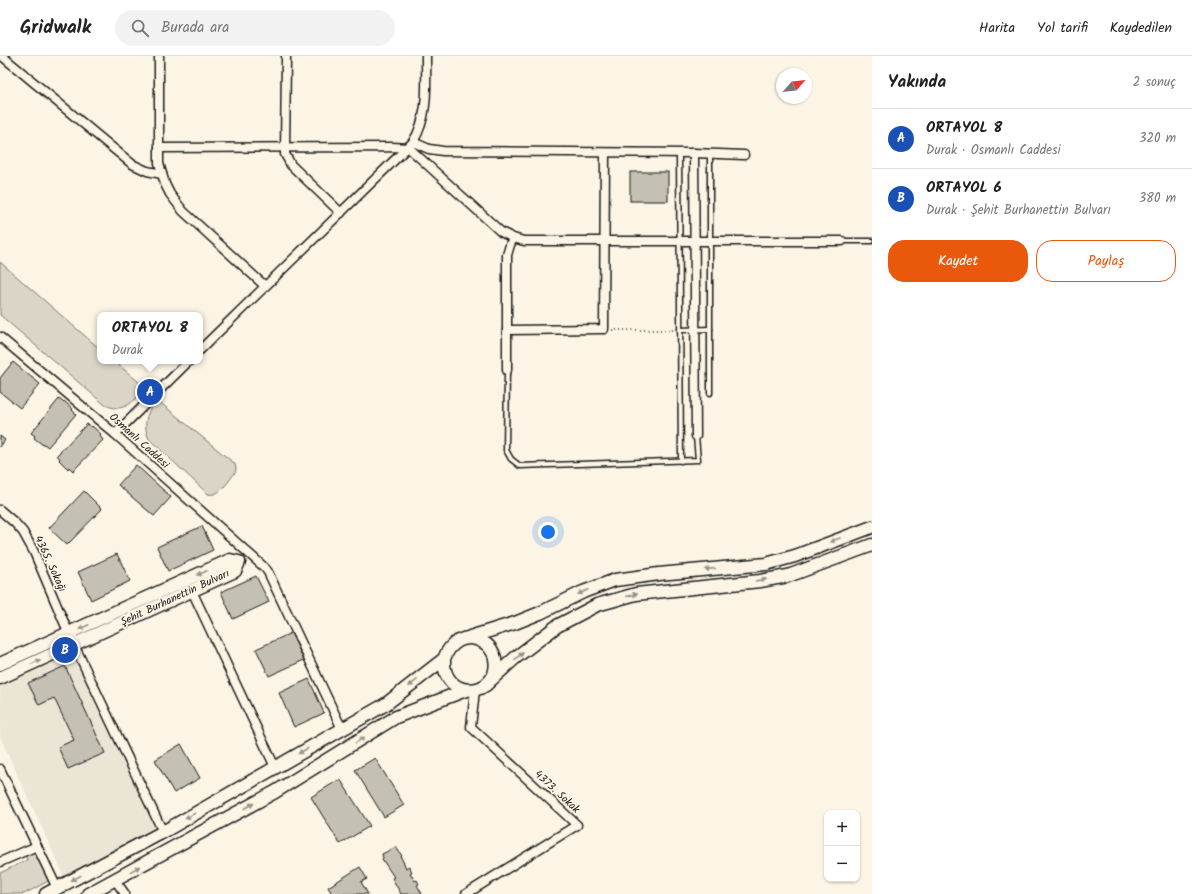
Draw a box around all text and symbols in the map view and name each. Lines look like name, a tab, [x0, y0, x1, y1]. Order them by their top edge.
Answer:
search box	[115, 10, 395, 46]
text: Gridwalk	[20, 13, 91, 43]
text: Burada ara	[161, 16, 229, 40]
icon: search	[129, 17, 151, 39]
text: Harita	[979, 17, 1015, 39]
text: Yol tarifi	[1037, 17, 1088, 39]
text: Kaydedilen	[1110, 17, 1172, 39]
north arrow	[776, 68, 812, 104]
text: Yakında	[888, 69, 946, 96]
text: 2 sonuç	[1133, 72, 1176, 93]
text: ORTAYOL 8	[926, 116, 1002, 140]
text: A	[897, 128, 905, 149]
text: 320 m	[1139, 128, 1176, 149]
text: Durak · Osmanlı Caddesi	[926, 140, 1061, 161]
text: ORTAYOL 6	[926, 176, 1002, 200]
text: B	[897, 188, 905, 209]
text: 380 m	[1139, 188, 1176, 209]
text: Durak · Şehit Burhanettin Bulvarı	[926, 200, 1111, 221]
button: Kaydet	[888, 240, 1028, 282]
button: Paylaş	[1036, 240, 1176, 282]
popup	[97, 312, 203, 364]
text: ORTAYOL 8	[112, 316, 188, 340]
text: Durak	[112, 340, 143, 361]
pin: A	[137, 377, 163, 407]
street label: Osmanlı Caddesi	[105, 409, 174, 473]
your location	[538, 522, 558, 542]
street label: 4365. Sokağı	[29, 533, 71, 595]
one-way arrow	[829, 538, 841, 544]
street label: Şehit Burhanettin Bulvarı	[117, 565, 233, 631]
one-way arrow	[704, 566, 716, 572]
one-way arrow	[197, 570, 208, 576]
one-way arrow	[755, 577, 767, 584]
one-way arrow	[576, 590, 588, 596]
one-way arrow	[626, 592, 638, 598]
one-way arrow	[79, 624, 90, 630]
pin: B	[52, 635, 78, 665]
one-way arrow	[513, 651, 524, 660]
one-way arrow	[30, 659, 41, 665]
one-way arrow	[408, 678, 419, 687]
one-way arrow	[354, 736, 366, 743]
one-way arrow	[297, 748, 309, 755]
street label: 4373. Sokak	[530, 766, 585, 819]
one-way arrow	[243, 803, 255, 810]
map controls	[824, 810, 860, 882]
button: +	[824, 810, 860, 846]
one-way arrow	[184, 813, 196, 820]
button: −	[824, 846, 860, 882]
one-way arrow	[129, 865, 140, 872]
one-way arrow	[70, 875, 82, 881]

